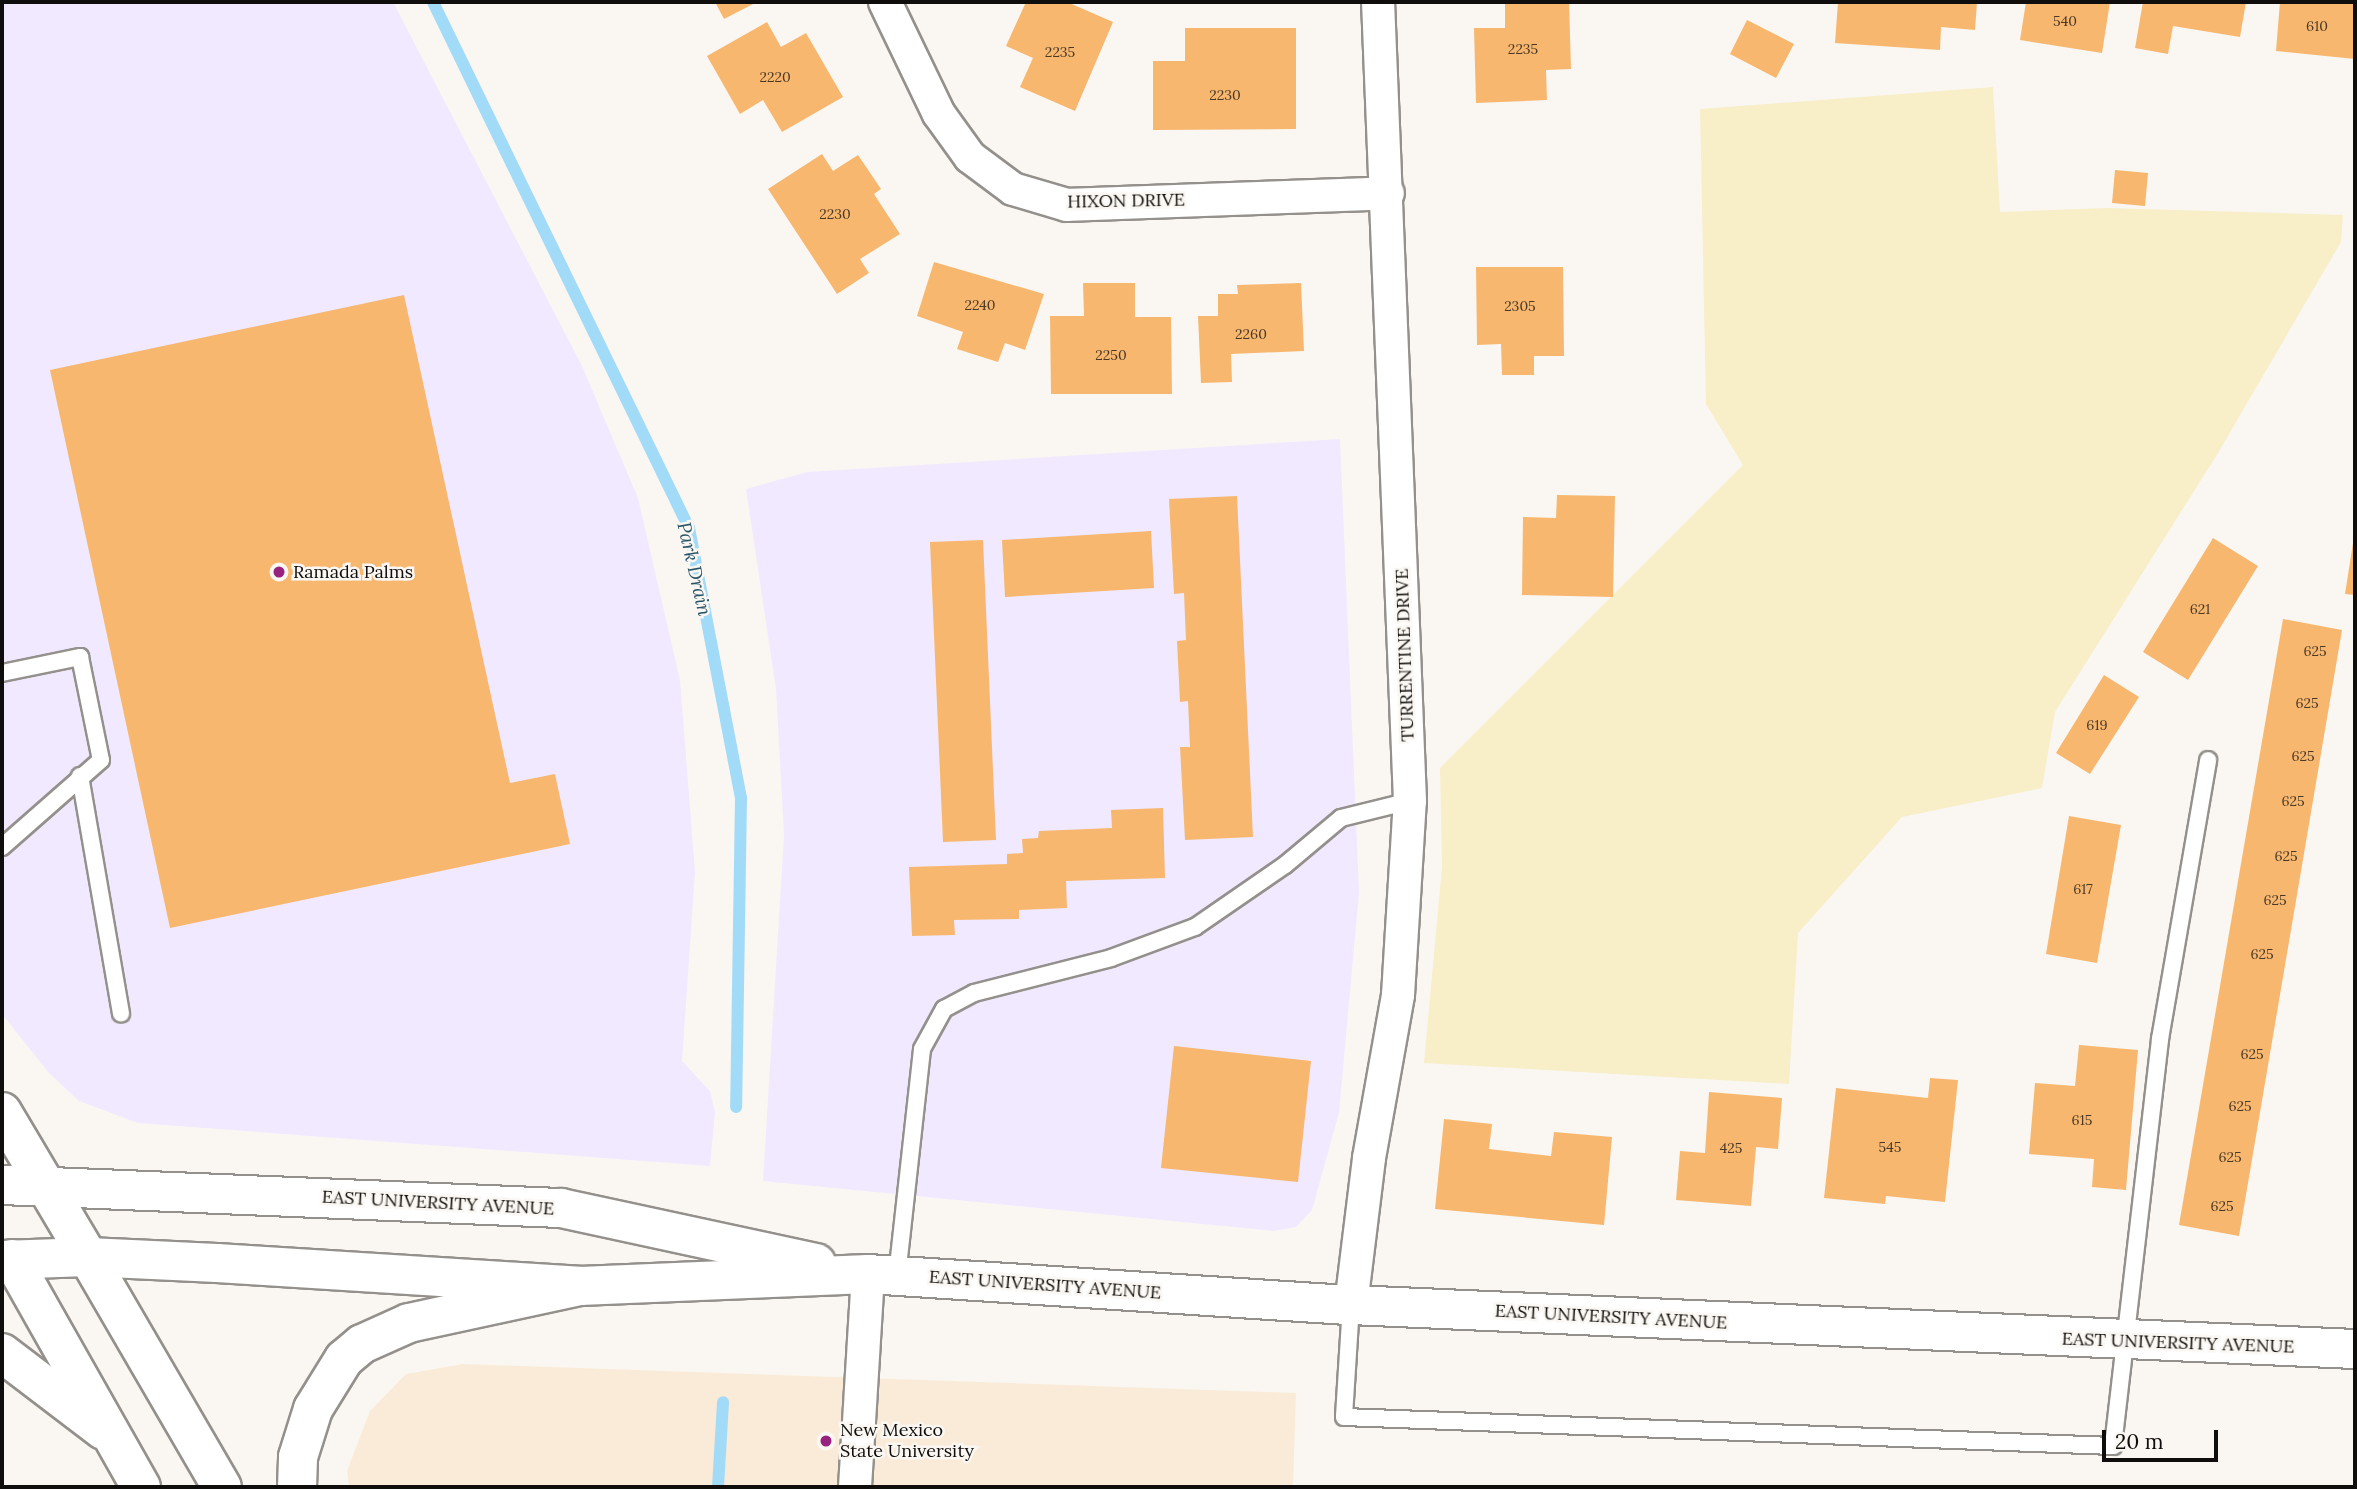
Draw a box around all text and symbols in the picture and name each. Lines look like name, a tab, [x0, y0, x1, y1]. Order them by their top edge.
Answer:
house number: 540	[2053, 13, 2077, 29]
house number: 610	[2306, 18, 2328, 34]
house number: 2235	[1508, 41, 1538, 57]
house number: 2235	[1045, 44, 1075, 60]
house number: 2220	[759, 69, 791, 85]
house number: 2230	[1209, 87, 1241, 103]
street label: HIXON DRIVE	[1067, 189, 1185, 213]
house number: 2230	[819, 206, 851, 222]
house number: 2240	[964, 297, 996, 313]
house number: 2305	[1504, 298, 1536, 314]
house number: 2260	[1235, 326, 1267, 342]
house number: 2250	[1095, 347, 1127, 363]
water label: Park Drain	[672, 520, 716, 618]
place label: Ramada Palms	[293, 561, 413, 583]
marker: Ramada Palms	[271, 564, 287, 580]
street label: TURRENTINE DRIVE	[1391, 568, 1419, 742]
house number: 621	[2190, 601, 2210, 617]
house number: 625	[2303, 643, 2327, 659]
house number: 625	[2295, 695, 2319, 711]
house number: 619	[2086, 717, 2108, 733]
house number: 625	[2291, 748, 2315, 764]
house number: 625	[2281, 793, 2305, 809]
house number: 625	[2274, 848, 2298, 864]
house number: 617	[2073, 881, 2093, 897]
house number: 625	[2263, 892, 2287, 908]
house number: 625	[2250, 946, 2274, 962]
house number: 625	[2240, 1046, 2264, 1062]
house number: 625	[2228, 1098, 2252, 1114]
house number: 615	[2072, 1112, 2092, 1128]
house number: 545	[1879, 1139, 1901, 1155]
house number: 425	[1720, 1140, 1742, 1156]
house number: 625	[2218, 1149, 2242, 1165]
street label: EAST UNIVERSITY AVENUE	[321, 1186, 555, 1220]
house number: 625	[2210, 1198, 2234, 1214]
street label: EAST UNIVERSITY AVENUE	[928, 1266, 1162, 1304]
street label: EAST UNIVERSITY AVENUE	[1494, 1300, 1728, 1334]
street label: EAST UNIVERSITY AVENUE	[2061, 1328, 2295, 1358]
scale bar	[2105, 1416, 2220, 1460]
place label: New Mexico State University	[840, 1420, 974, 1462]
text: 20 m	[2115, 1428, 2164, 1455]
marker: New Mexico State University	[818, 1433, 834, 1449]

